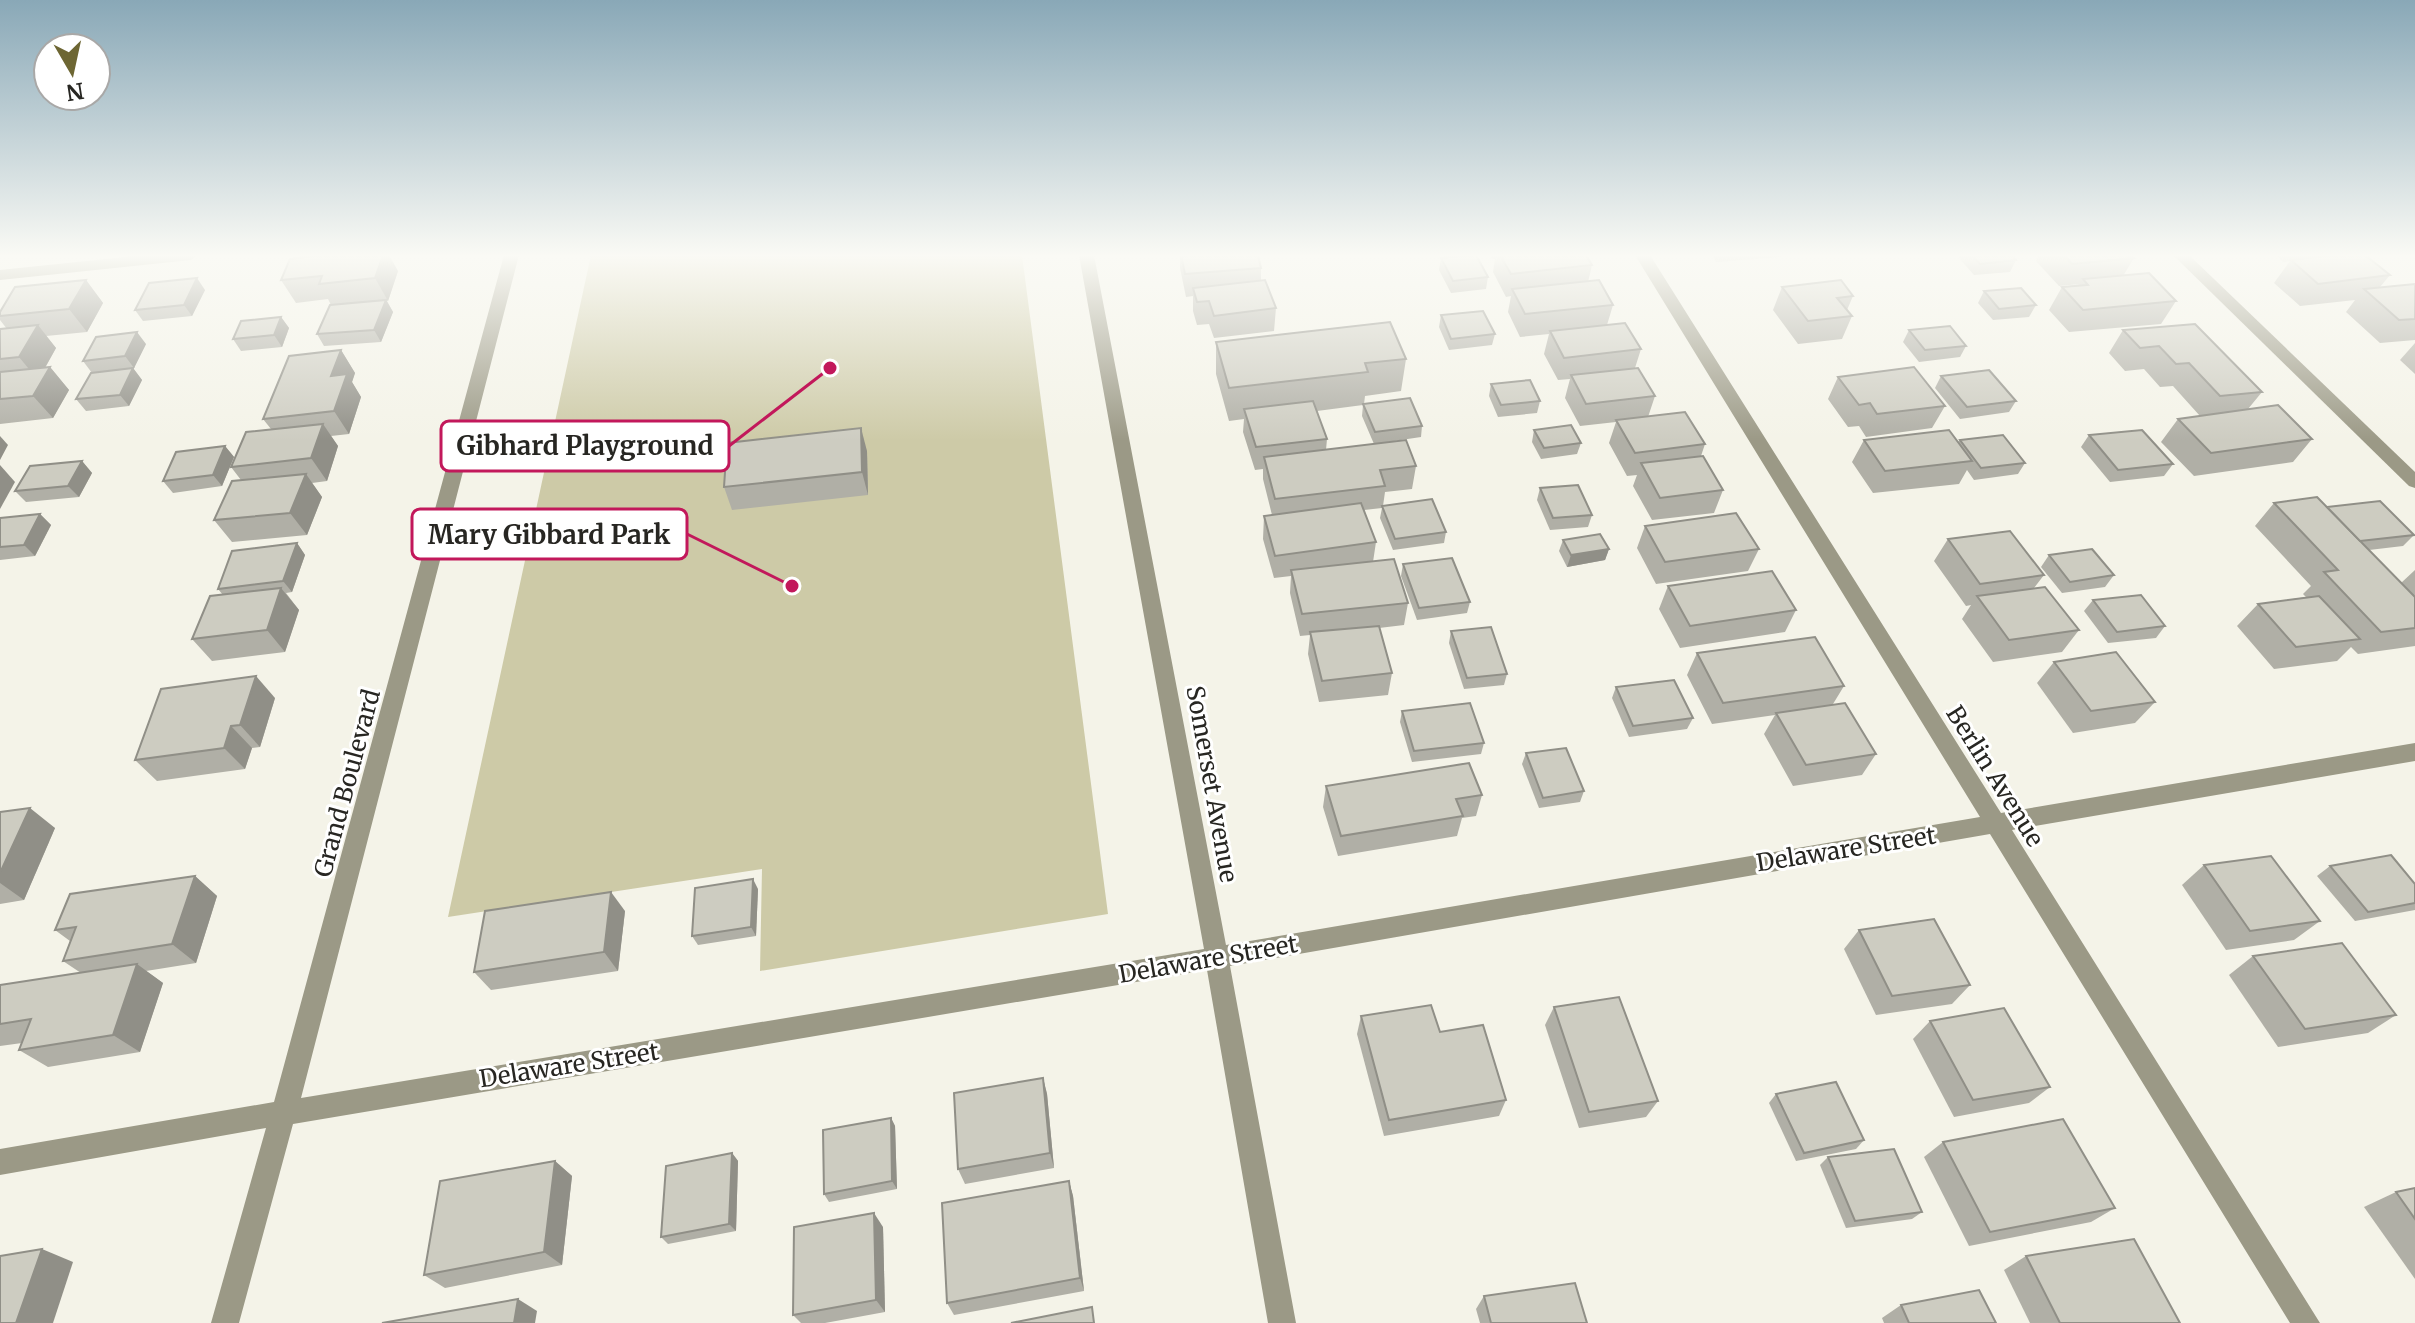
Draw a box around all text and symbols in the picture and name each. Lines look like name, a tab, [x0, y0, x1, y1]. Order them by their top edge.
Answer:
north arrow	[32, 32, 112, 112]
text: N	[64, 77, 86, 107]
callout: Gibhard Playground	[441, 421, 729, 471]
text: Gibhard Playground	[457, 429, 713, 462]
callout: Mary Gibbard Park	[412, 509, 687, 559]
text: Mary Gibbard Park	[428, 518, 670, 551]
street label: Somerset Avenue	[1179, 683, 1245, 885]
street label: Grand Boulevard	[307, 686, 387, 880]
street label: Berlin Avenue	[1939, 700, 2051, 852]
street label: Delaware Street	[1754, 819, 1939, 878]
street label: Delaware Street	[1116, 928, 1301, 990]
street label: Delaware Street	[477, 1035, 662, 1094]

